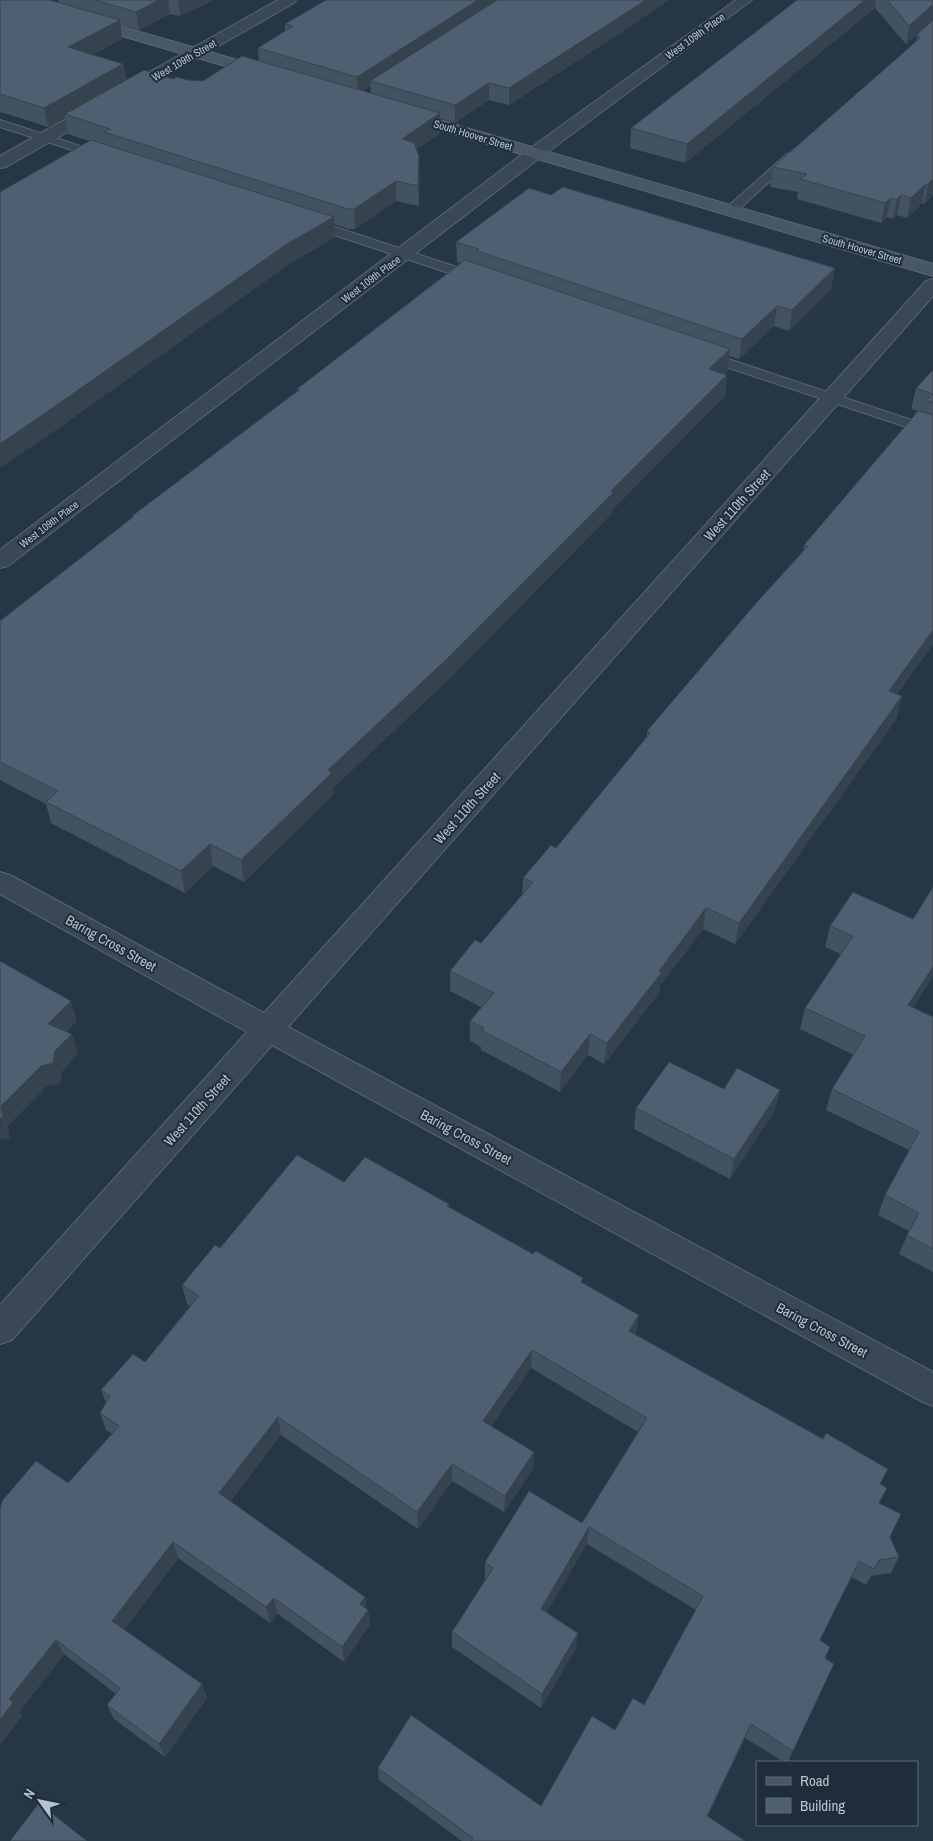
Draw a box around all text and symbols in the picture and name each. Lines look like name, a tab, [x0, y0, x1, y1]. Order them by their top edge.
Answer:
street label: West 109th Place	[662, 10, 728, 62]
street label: West 109th Street	[149, 36, 219, 84]
street label: South Hoover Street	[432, 116, 515, 154]
street label: South Hoover Street	[821, 231, 904, 267]
street label: West 109th Place	[339, 252, 403, 306]
street label: West 110th Street	[700, 465, 774, 545]
street label: West 109th Place	[17, 497, 81, 551]
street label: West 110th Street	[430, 768, 504, 848]
street label: Baring Cross Street	[63, 911, 159, 975]
street label: West 110th Street	[160, 1070, 234, 1150]
street label: Baring Cross Street	[417, 1105, 515, 1169]
street label: Baring Cross Street	[773, 1298, 871, 1362]
legend	[756, 1761, 918, 1826]
text: Road	[800, 1770, 829, 1791]
north arrow	[15, 1776, 65, 1826]
text: N	[19, 1786, 39, 1802]
text: Building	[800, 1795, 845, 1816]

